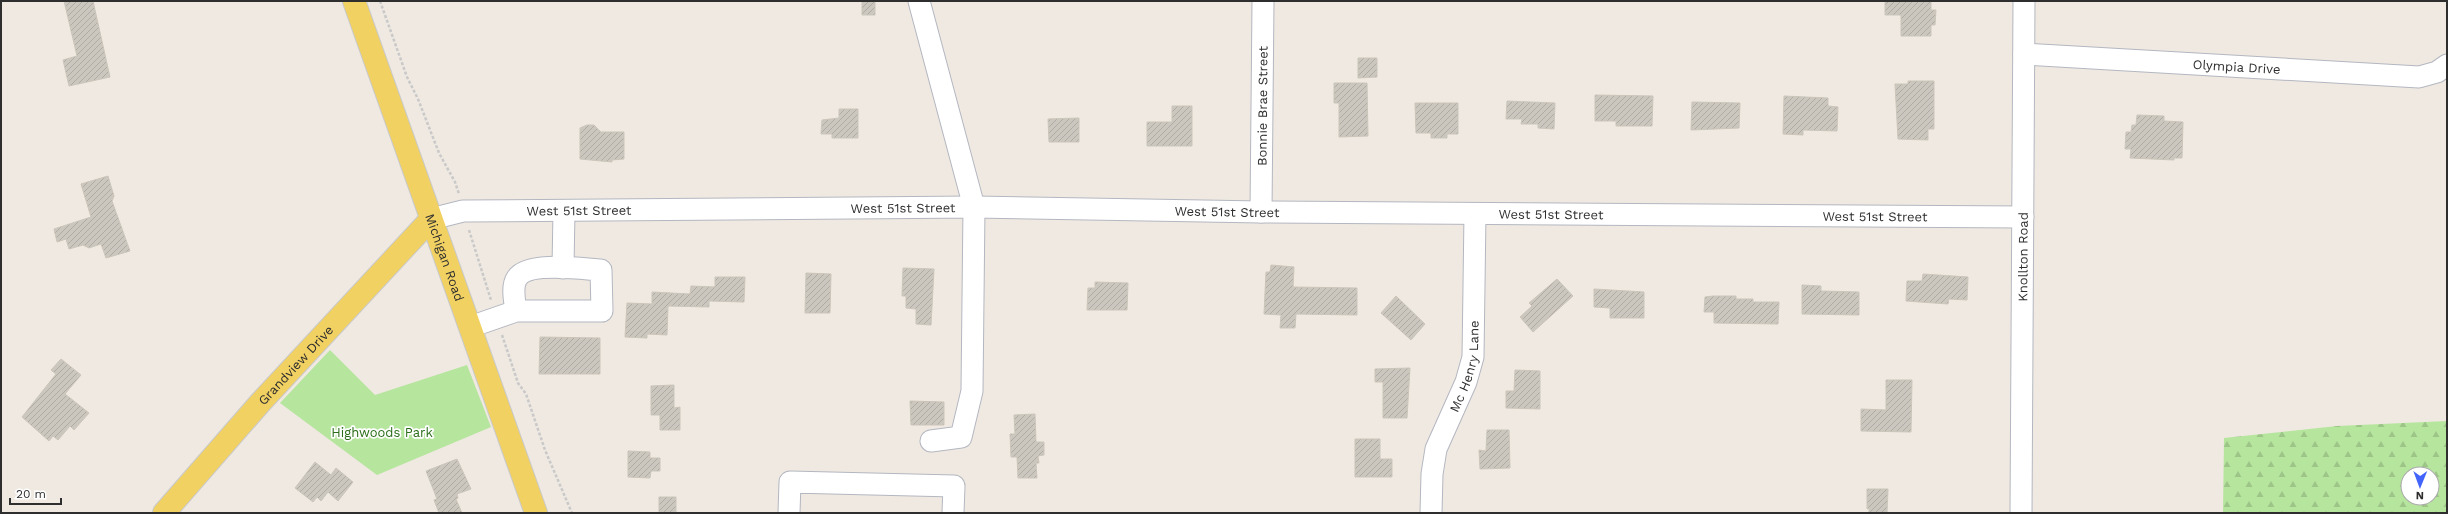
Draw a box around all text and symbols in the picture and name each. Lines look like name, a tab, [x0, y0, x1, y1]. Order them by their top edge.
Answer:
street label: Bonnie Brae Street	[1254, 45, 1271, 166]
street label: Olympia Drive	[2192, 57, 2281, 77]
street label: West 51st Street	[850, 200, 956, 216]
street label: West 51st Street	[526, 203, 632, 219]
street label: West 51st Street	[1174, 203, 1280, 220]
street label: West 51st Street	[1498, 207, 1604, 222]
street label: West 51st Street	[1822, 209, 1928, 224]
street label: Michigan Road	[422, 212, 467, 303]
street label: Knollton Road	[2015, 212, 2031, 302]
street label: Mc Henry Lane	[1447, 320, 1482, 415]
street label: Grandview Drive	[255, 322, 336, 408]
park label: Highwoods Park	[331, 425, 433, 440]
north arrow	[2400, 466, 2440, 506]
scale bar	[10, 480, 61, 506]
text: 20 m	[16, 487, 46, 501]
text: N	[2416, 489, 2424, 502]

